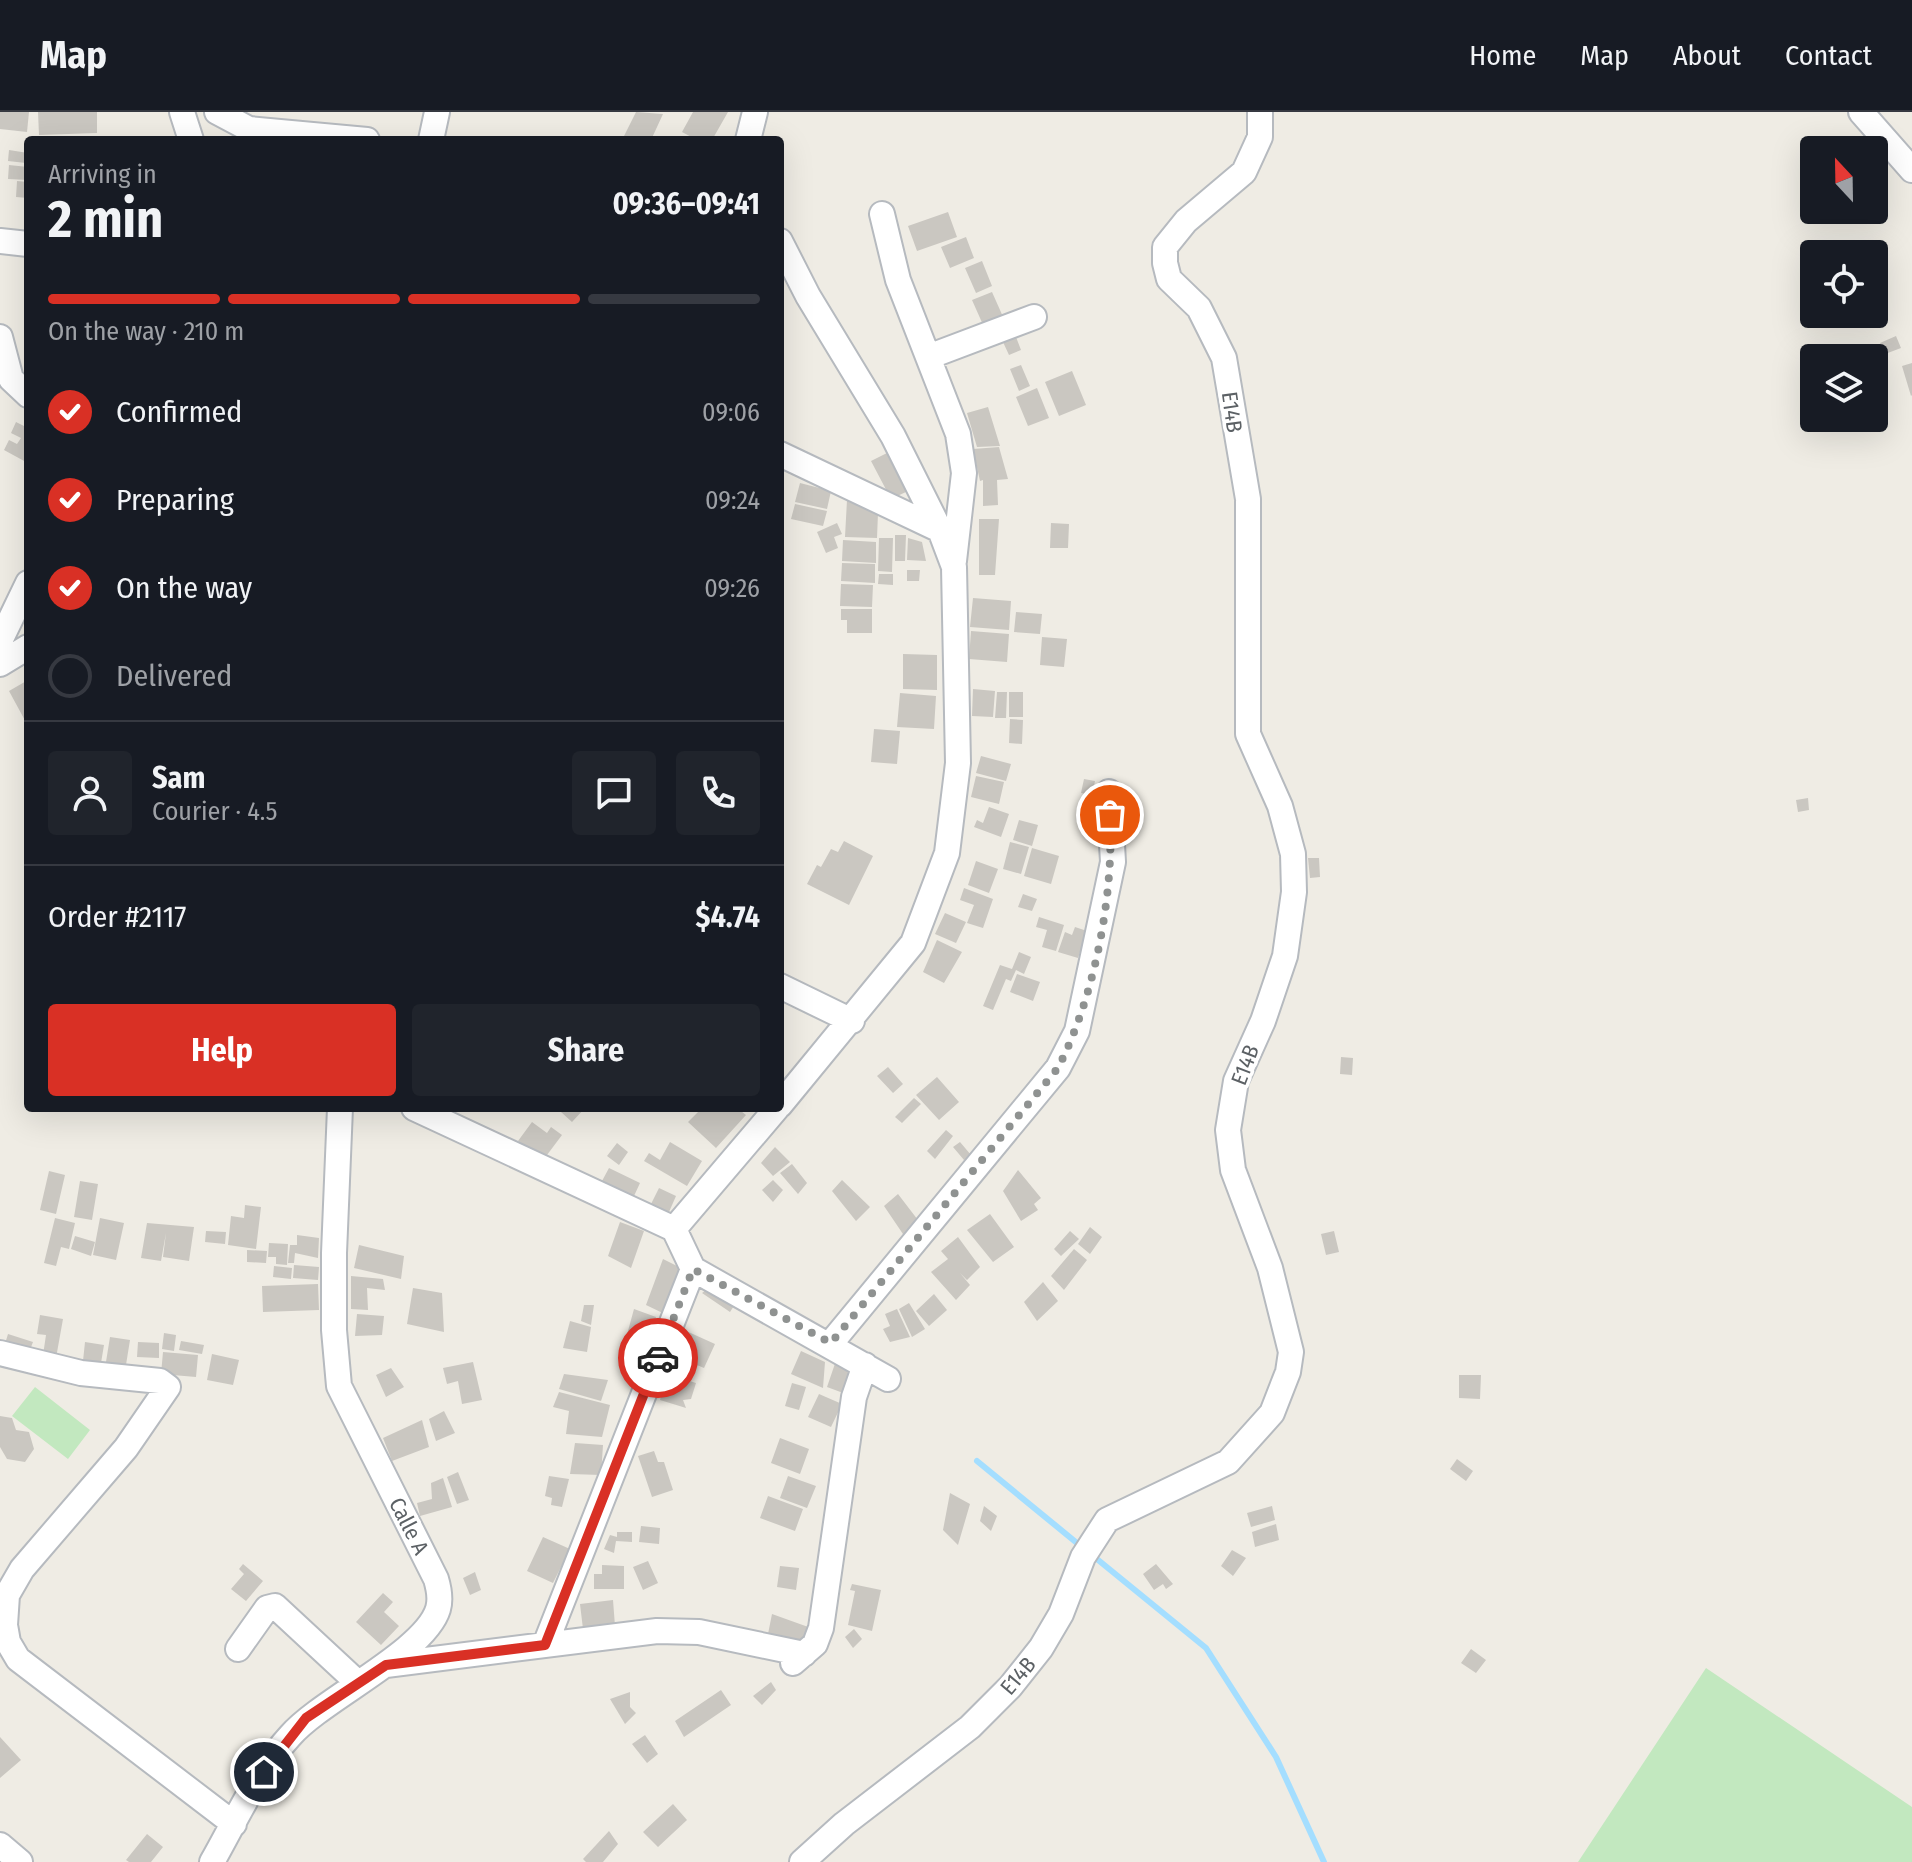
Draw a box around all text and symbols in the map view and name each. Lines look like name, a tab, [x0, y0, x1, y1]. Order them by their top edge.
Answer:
text: Map	[40, 32, 107, 78]
text: Home	[1469, 39, 1536, 72]
text: Map	[1580, 39, 1629, 72]
text: About	[1673, 39, 1741, 72]
text: Contact	[1785, 39, 1872, 72]
north arrow	[1800, 136, 1888, 224]
map controls	[1800, 136, 1888, 432]
text: Arriving in	[48, 159, 157, 190]
text: 09:36–09:41	[612, 186, 760, 222]
text: 2 min	[48, 188, 163, 251]
button: locate	[1800, 240, 1888, 328]
text: On the way · 210 m	[48, 316, 244, 347]
button: layers	[1800, 344, 1888, 432]
icon: check	[48, 390, 92, 434]
street label: E14B	[1216, 390, 1248, 434]
text: Confirmed	[116, 394, 242, 430]
text: 09:06	[702, 397, 760, 428]
icon: check	[48, 478, 92, 522]
text: Preparing	[116, 482, 234, 518]
text: 09:24	[705, 485, 760, 516]
icon: check	[48, 566, 92, 610]
text: On the way	[116, 570, 252, 606]
text: 09:26	[704, 573, 760, 604]
text: Delivered	[116, 658, 232, 694]
button: person	[48, 751, 132, 835]
button: chat	[572, 751, 656, 835]
button: phone	[676, 751, 760, 835]
text: Sam	[152, 760, 205, 796]
pin	[1076, 781, 1144, 849]
icon: bag	[1088, 793, 1132, 837]
text: Courier · 4.5	[152, 796, 278, 827]
text: Order #2117	[48, 899, 187, 935]
text: $4.74	[696, 899, 760, 935]
button: Help	[48, 1004, 396, 1096]
button: Share	[412, 1004, 760, 1096]
street label: E14B	[1225, 1041, 1265, 1089]
courier	[618, 1318, 698, 1398]
icon: car	[636, 1336, 680, 1380]
street label: Calle A	[383, 1493, 435, 1560]
street label: E14B	[994, 1652, 1042, 1700]
pin	[230, 1738, 298, 1806]
icon: home	[242, 1750, 286, 1794]

